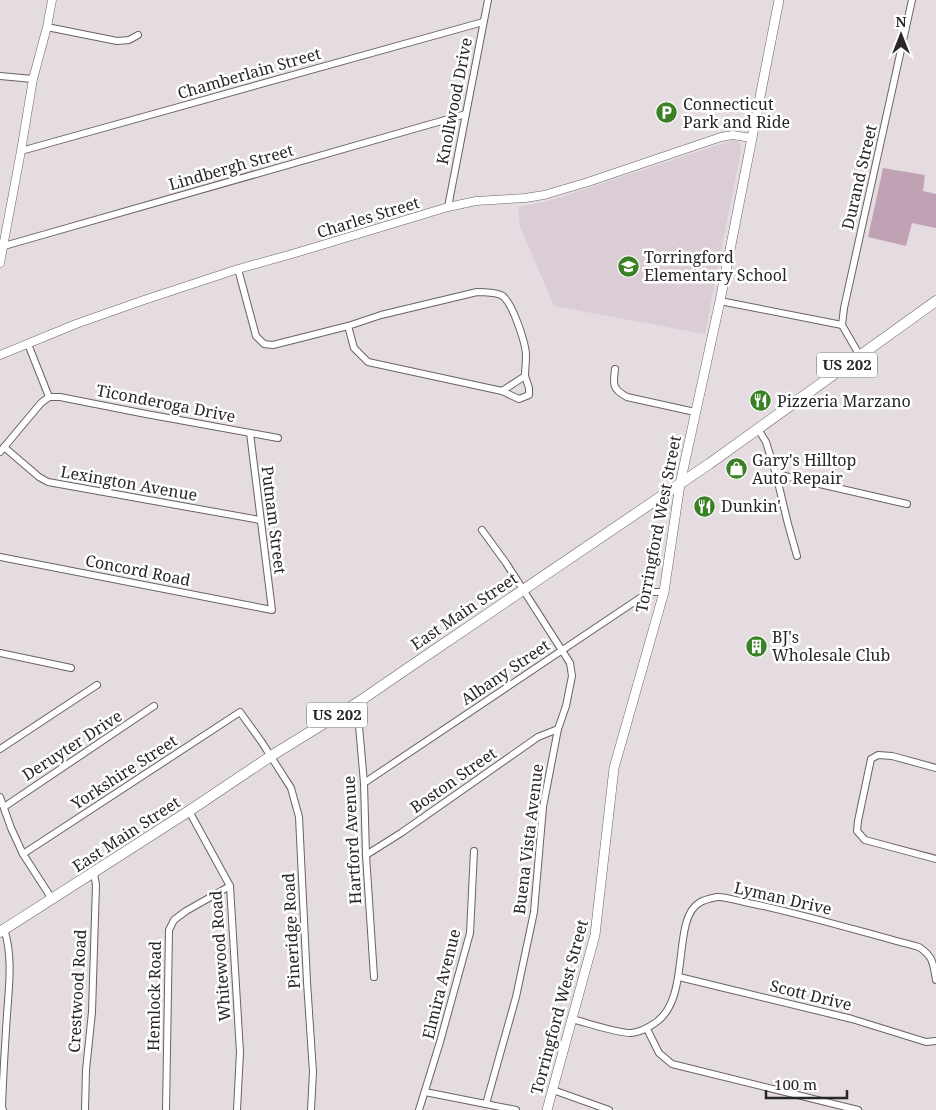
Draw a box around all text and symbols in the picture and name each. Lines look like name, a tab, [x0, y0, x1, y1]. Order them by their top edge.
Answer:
north arrow	[876, 10, 926, 60]
text: N	[895, 12, 907, 31]
street label: Knollwood Drive	[431, 36, 477, 166]
street label: Chamberlain Street	[175, 42, 324, 104]
place label: Connecticut Park and Ride	[683, 93, 790, 133]
parking icon: Connecticut Park and Ride	[655, 101, 679, 125]
street label: Durand Street	[836, 122, 882, 232]
street label: Lindbergh Street	[166, 139, 296, 195]
street label: Charles Street	[314, 191, 422, 243]
place label: Torringford Elementary School	[644, 246, 787, 286]
school or university icon: Torringford Elementary School	[616, 254, 640, 278]
road number: US 202	[817, 352, 877, 378]
street label: Ticonderoga Drive	[94, 379, 238, 427]
restaurant icon: Pizzeria Marzano	[749, 389, 773, 413]
place label: Pizzeria Marzano	[777, 390, 911, 412]
street label: Torringford West Street	[630, 433, 686, 614]
place label: Gary's Hilltop Auto Repair	[752, 449, 856, 489]
shop icon: Gary's Hilltop Auto Repair	[724, 457, 748, 481]
street label: Lexington Avenue	[59, 460, 199, 506]
street label: Putnam Street	[256, 465, 292, 576]
restaurant icon: Dunkin'	[693, 494, 717, 518]
place label: Dunkin'	[721, 495, 781, 517]
street label: Concord Road	[84, 549, 193, 591]
street label: East Main Street	[406, 567, 522, 655]
place label: BJ's Wholesale Club	[772, 626, 890, 666]
street label: Albany Street	[456, 634, 554, 710]
building icon: BJ's Wholesale Club	[744, 634, 768, 658]
road number: US 202	[307, 702, 367, 728]
street label: Deruyter Drive	[18, 704, 126, 786]
street label: Yorkshire Street	[66, 729, 182, 815]
street label: Boston Street	[405, 742, 501, 818]
street label: Buena Vista Avenue	[508, 762, 548, 916]
street label: Hartford Avenue	[338, 775, 366, 905]
street label: East Main Street	[68, 791, 184, 877]
street label: Pineridge Road	[277, 872, 305, 990]
street label: Lyman Drive	[732, 876, 834, 920]
street label: Whitewood Road	[204, 890, 236, 1022]
street label: Torringford West Street	[525, 917, 593, 1097]
street label: Elmira Avenue	[417, 927, 465, 1041]
street label: Crestwood Road	[63, 929, 91, 1053]
street label: Hemlock Road	[142, 940, 166, 1051]
street label: Scott Drive	[768, 974, 854, 1016]
scale bar	[766, 1068, 847, 1100]
text: 100 m	[774, 1074, 817, 1094]

